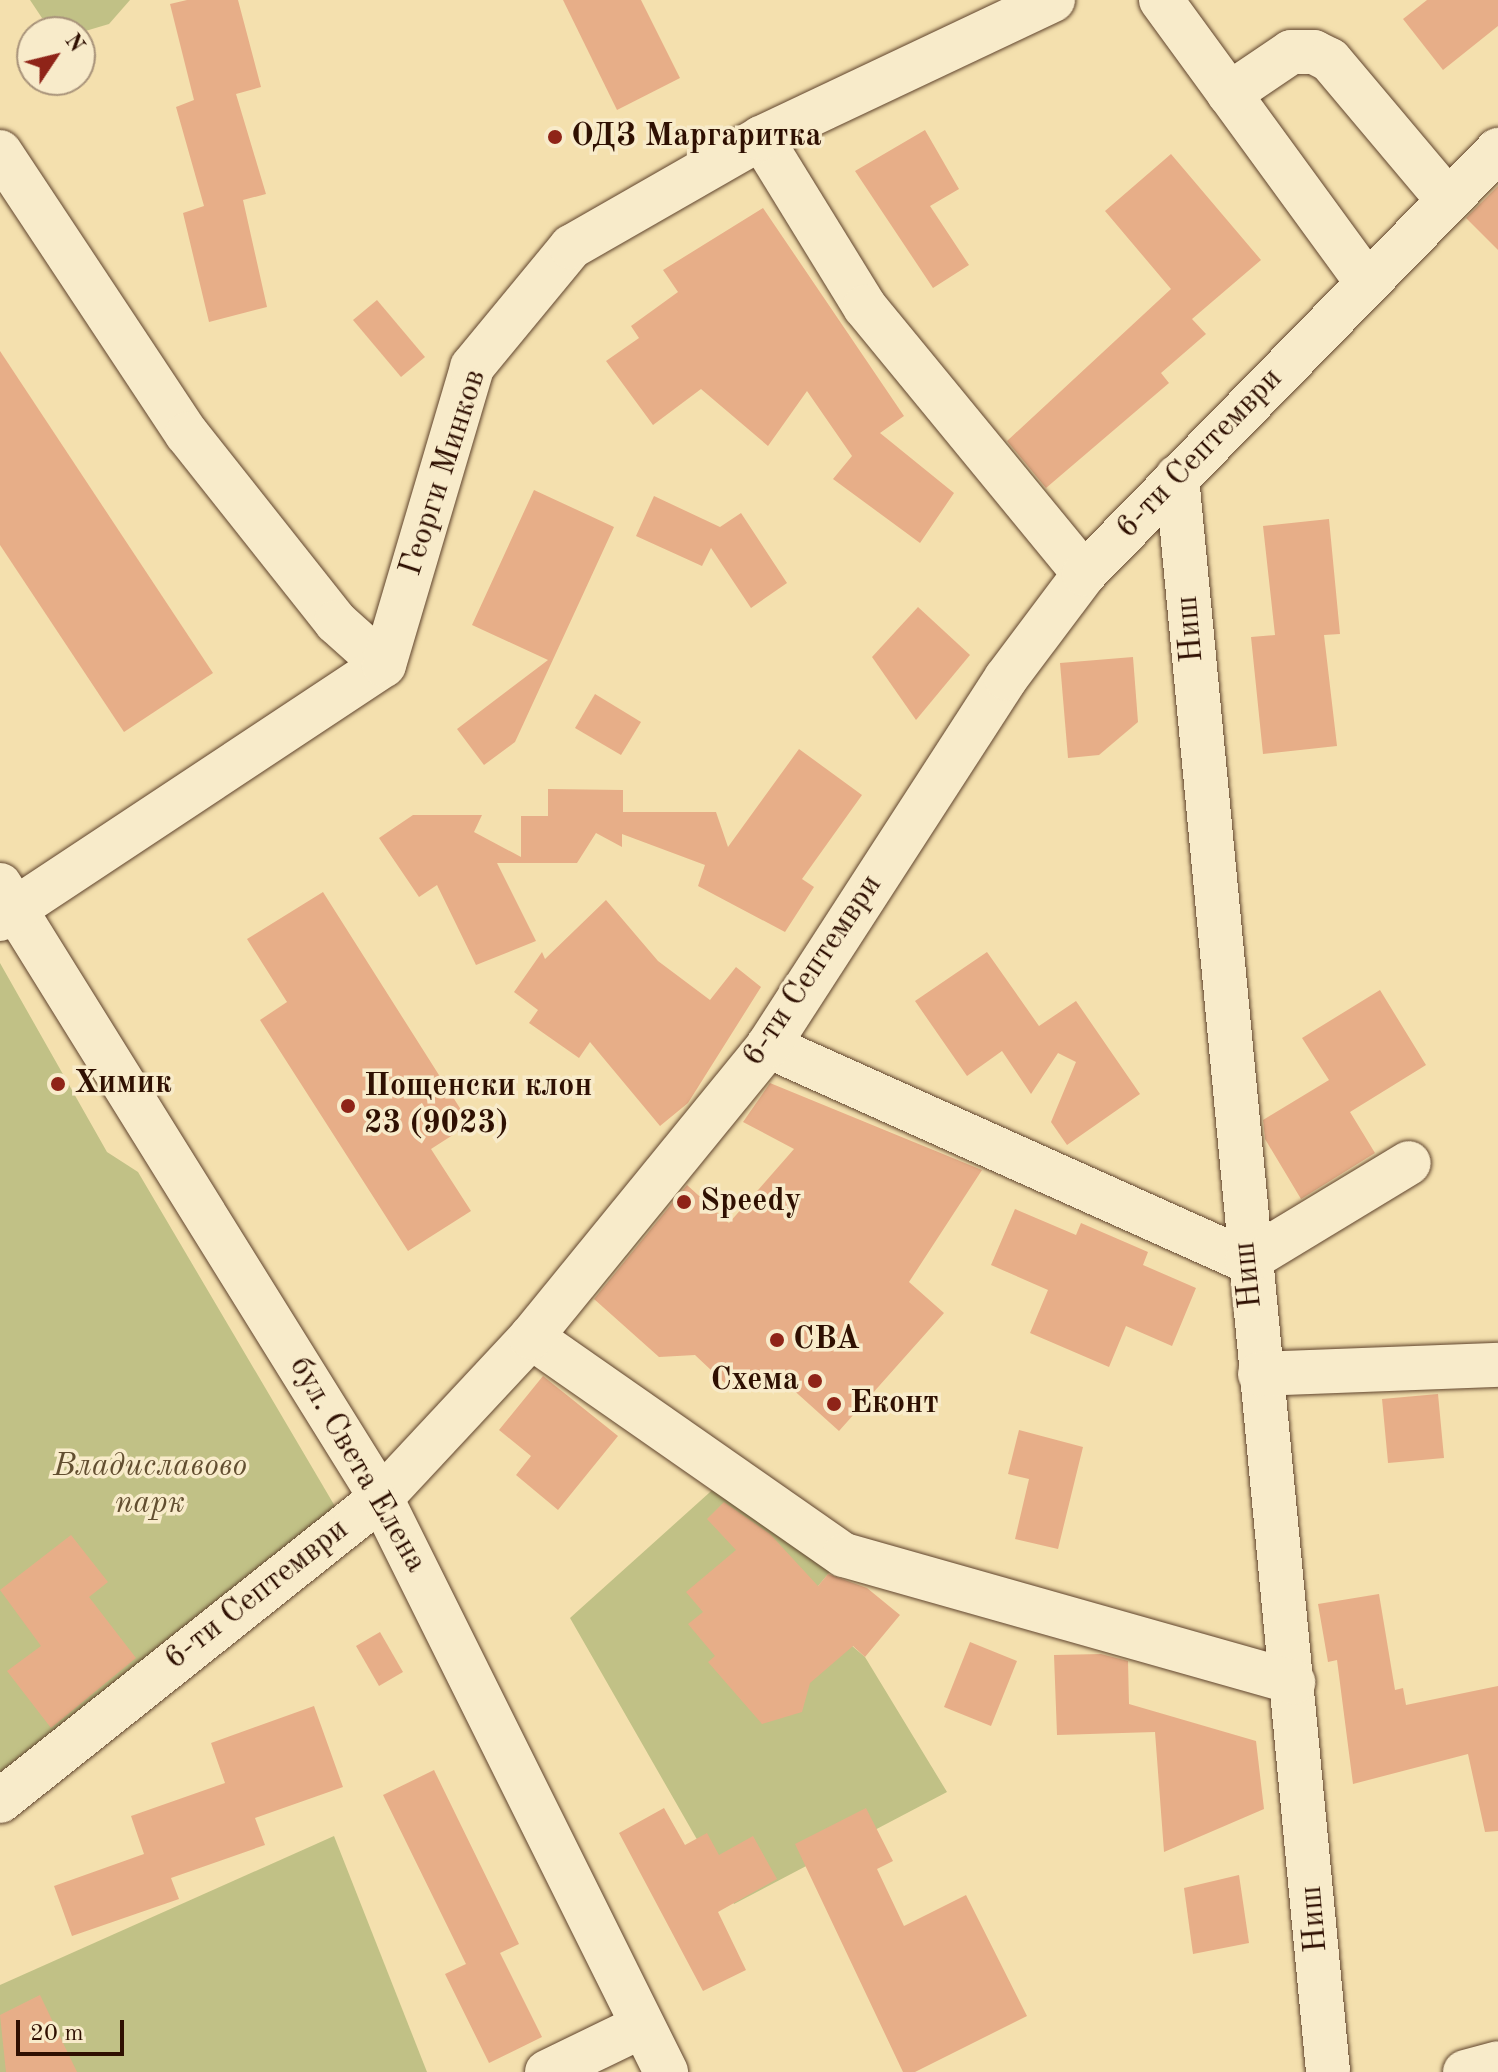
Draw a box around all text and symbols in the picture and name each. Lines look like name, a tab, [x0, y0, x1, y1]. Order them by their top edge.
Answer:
north arrow	[16, 16, 96, 96]
text: N	[60, 30, 88, 57]
place label: ОДЗ Маргаритка	[571, 118, 822, 156]
marker: ОДЗ Маргаритка	[546, 128, 564, 146]
street label: 6-ти Септември	[1109, 361, 1291, 547]
street label: Георги Минков	[393, 365, 495, 581]
street label: Ниш	[1169, 594, 1213, 664]
street label: 6-ти Септември	[735, 868, 891, 1074]
place label: Химик	[74, 1065, 172, 1103]
place label: Пощенски клон 23 (9023)	[364, 1069, 592, 1144]
marker: Химик	[49, 1075, 67, 1093]
marker: Пощенски клон 23 (9023)	[339, 1097, 357, 1115]
place label: Speedy	[700, 1183, 801, 1221]
marker: Speedy	[675, 1193, 693, 1211]
street label: Ниш	[1226, 1240, 1272, 1310]
place label: CBA	[793, 1321, 860, 1359]
marker: CBA	[768, 1331, 786, 1349]
street label: бул. Света Елена	[280, 1350, 434, 1580]
place label: Схема	[710, 1362, 799, 1400]
marker: Схема	[806, 1372, 824, 1390]
place label: Еконт	[850, 1385, 939, 1423]
marker: Еконт	[825, 1395, 843, 1413]
park label: Владиславово парк	[53, 1449, 247, 1524]
street label: 6-ти Септември	[157, 1511, 357, 1679]
street label: Ниш	[1293, 1884, 1337, 1954]
scale bar	[20, 2004, 128, 2054]
text: 20 m	[30, 2022, 84, 2046]

